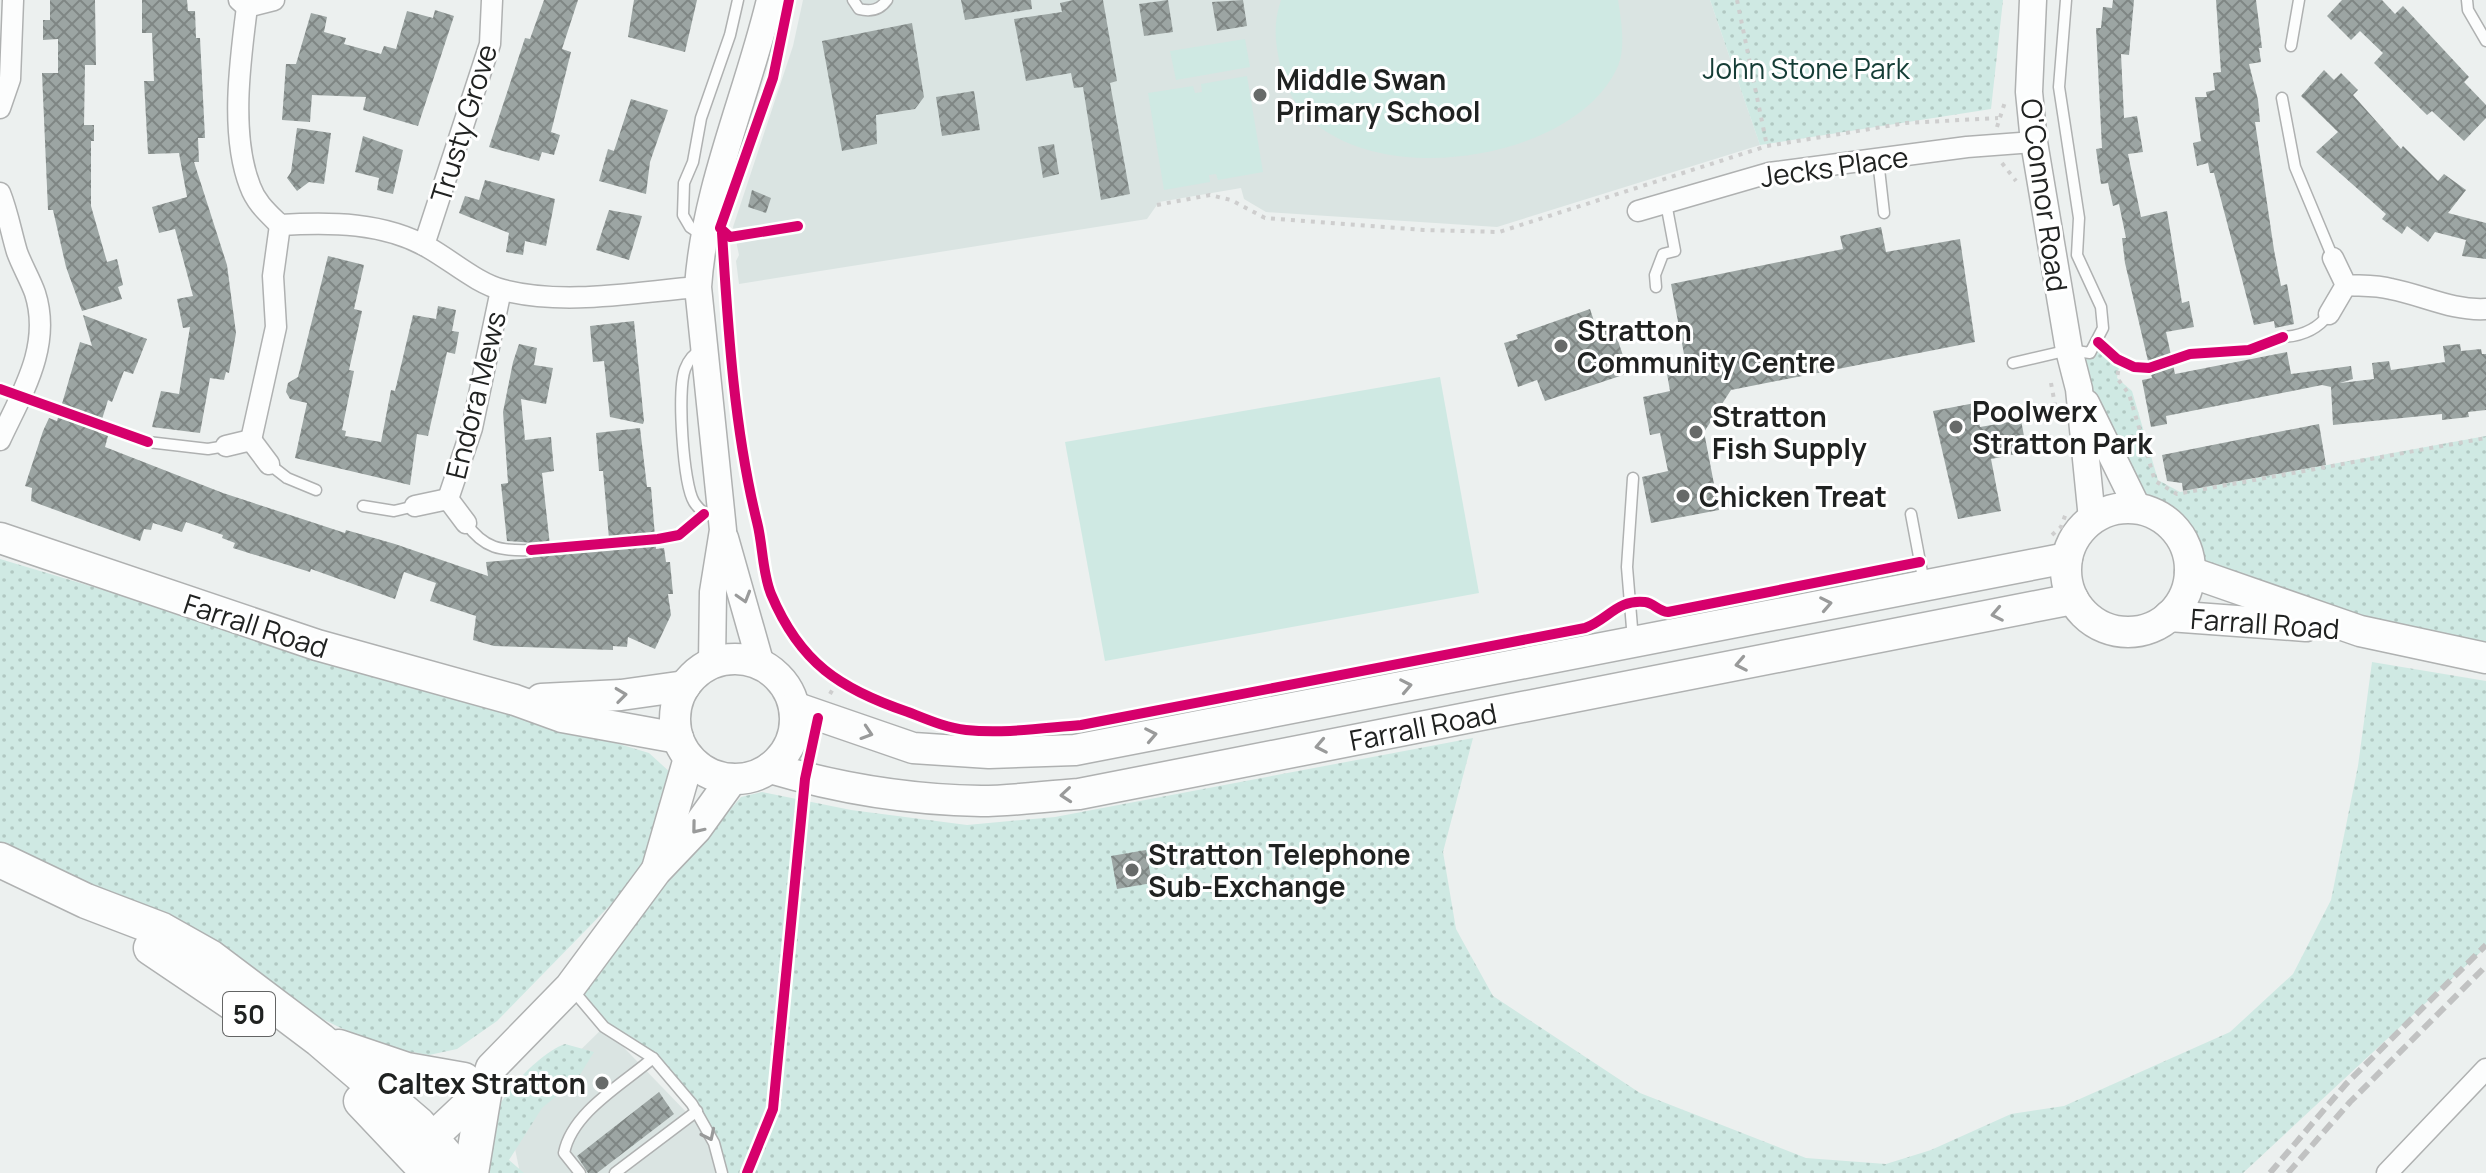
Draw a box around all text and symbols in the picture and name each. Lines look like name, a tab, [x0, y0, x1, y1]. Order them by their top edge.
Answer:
street label: Trusty Grove	[421, 39, 505, 207]
park label: John Stone Park	[1702, 49, 1911, 87]
place label: Middle Swan Primary School	[1276, 60, 1481, 130]
marker: Middle Swan Primary School	[1251, 86, 1269, 104]
street label: O'Connor Road	[2013, 96, 2077, 294]
street label: Jecks Place	[1757, 137, 1911, 195]
street label: Endora Mews	[436, 307, 514, 483]
place label: Stratton Community Centre	[1577, 311, 1836, 381]
marker: Stratton Community Centre	[1552, 337, 1570, 355]
place label: Poolwerx Stratton Park	[1972, 392, 2153, 462]
place label: Stratton Fish Supply	[1712, 397, 1867, 467]
marker: Poolwerx Stratton Park	[1947, 418, 1965, 436]
marker: Stratton Fish Supply	[1687, 423, 1705, 441]
place label: Chicken Treat	[1699, 477, 1887, 515]
marker: Chicken Treat	[1674, 487, 1692, 505]
street label: Farrall Road	[179, 584, 333, 666]
one-way arrow	[735, 590, 751, 604]
one-way arrow	[1819, 596, 1833, 613]
street label: Farrall Road	[2189, 599, 2341, 647]
one-way arrow	[1990, 605, 2004, 622]
one-way arrow	[1735, 655, 1749, 672]
one-way arrow	[1399, 678, 1413, 695]
one-way arrow	[615, 686, 628, 703]
street label: Farrall Road	[1346, 693, 1500, 759]
one-way arrow	[859, 724, 873, 740]
one-way arrow	[1144, 728, 1158, 745]
one-way arrow	[1315, 737, 1329, 754]
one-way arrow	[1059, 786, 1072, 803]
one-way arrow	[692, 818, 707, 833]
place label: Stratton Telephone Sub-Exchange	[1148, 835, 1411, 905]
marker: Stratton Telephone Sub-Exchange	[1123, 861, 1141, 879]
road number: 50	[223, 992, 275, 1036]
place label: Caltex Stratton	[378, 1064, 586, 1102]
marker: Caltex Stratton	[593, 1074, 611, 1092]
one-way arrow	[699, 1127, 715, 1142]

